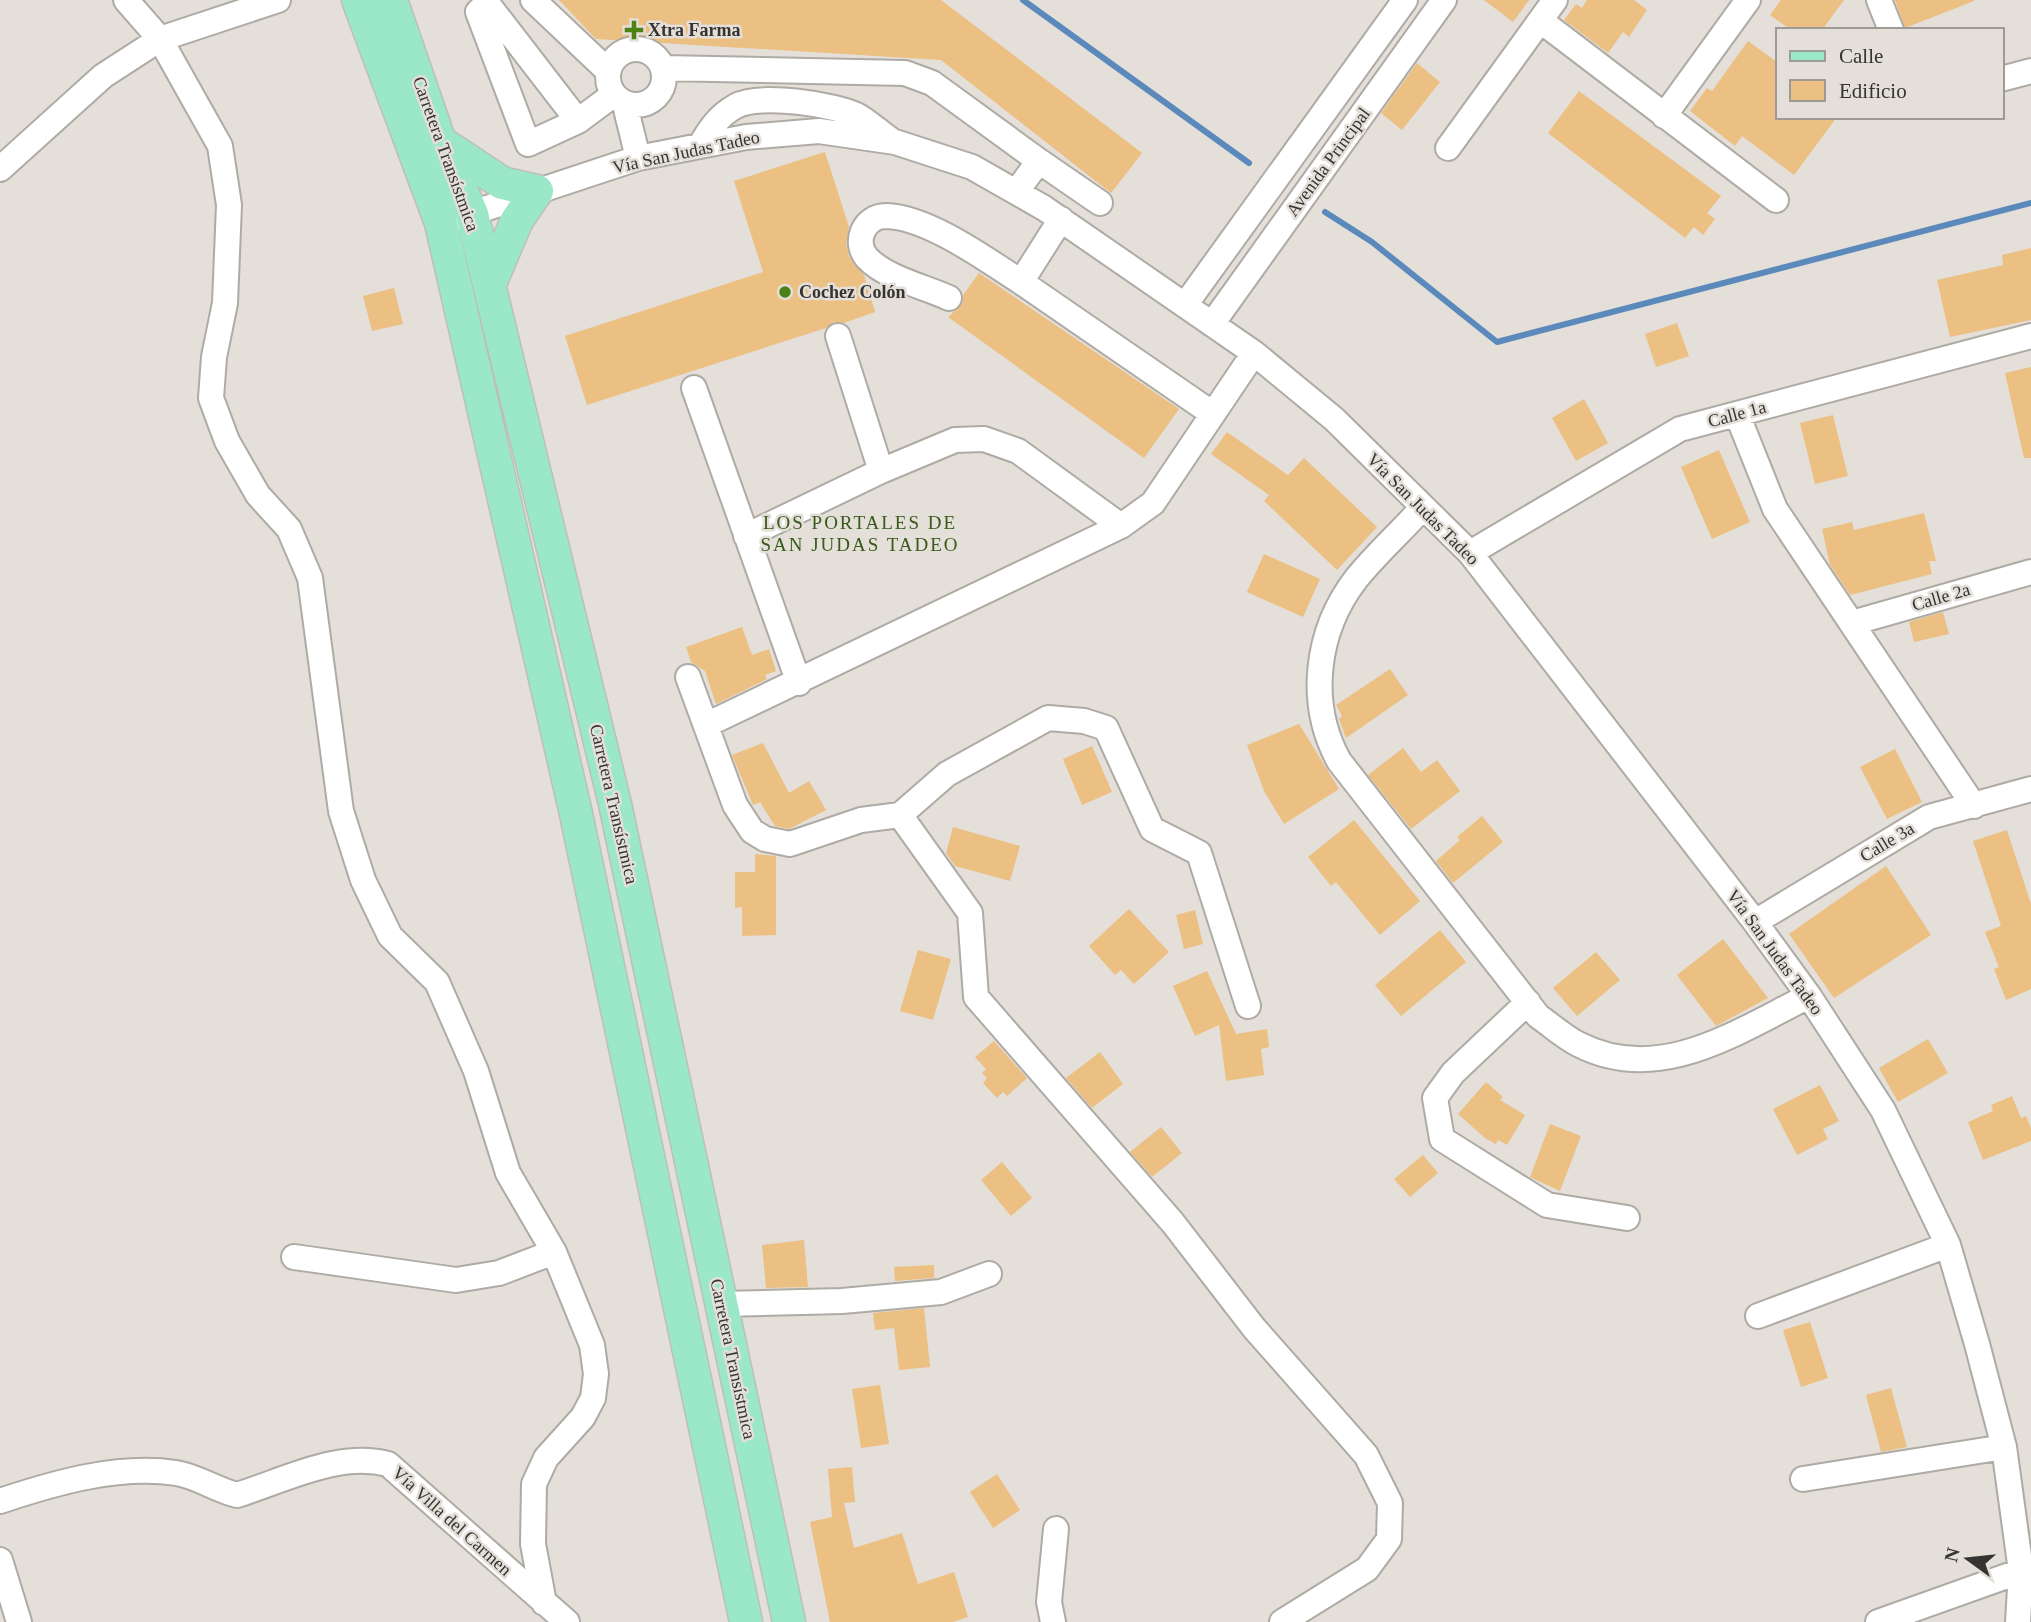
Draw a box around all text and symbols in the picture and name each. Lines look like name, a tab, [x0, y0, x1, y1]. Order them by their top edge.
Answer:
place label: Xtra Farma	[648, 20, 740, 40]
marker: Xtra Farma	[626, 22, 642, 38]
legend	[1776, 28, 2003, 119]
text: Calle	[1839, 44, 1883, 68]
street label: Carretera Transístmica	[409, 74, 483, 234]
text: Edificio	[1839, 79, 1907, 103]
street label: Avenida Principal	[1282, 104, 1374, 220]
street label: Vía San Judas Tadeo	[611, 127, 761, 177]
place label: Cochez Colón	[799, 282, 906, 302]
marker: Cochez Colón	[777, 284, 793, 300]
street label: Calle 1a	[1706, 397, 1768, 431]
street label: Vía San Judas Tadeo	[1363, 449, 1483, 569]
district label: LOS PORTALES DE SAN JUDAS TADEO	[760, 512, 960, 555]
street label: Calle 2a	[1910, 579, 1972, 615]
street label: Carretera Transístmica	[586, 722, 642, 886]
street label: Calle 3a	[1856, 818, 1918, 866]
street label: Vía San Judas Tadeo	[1723, 885, 1827, 1019]
street label: Carretera Transístmica	[706, 1277, 760, 1441]
street label: Vía Villa del Carmen	[388, 1462, 516, 1580]
north arrow	[1933, 1524, 2003, 1594]
text: N	[1940, 1545, 1964, 1564]

